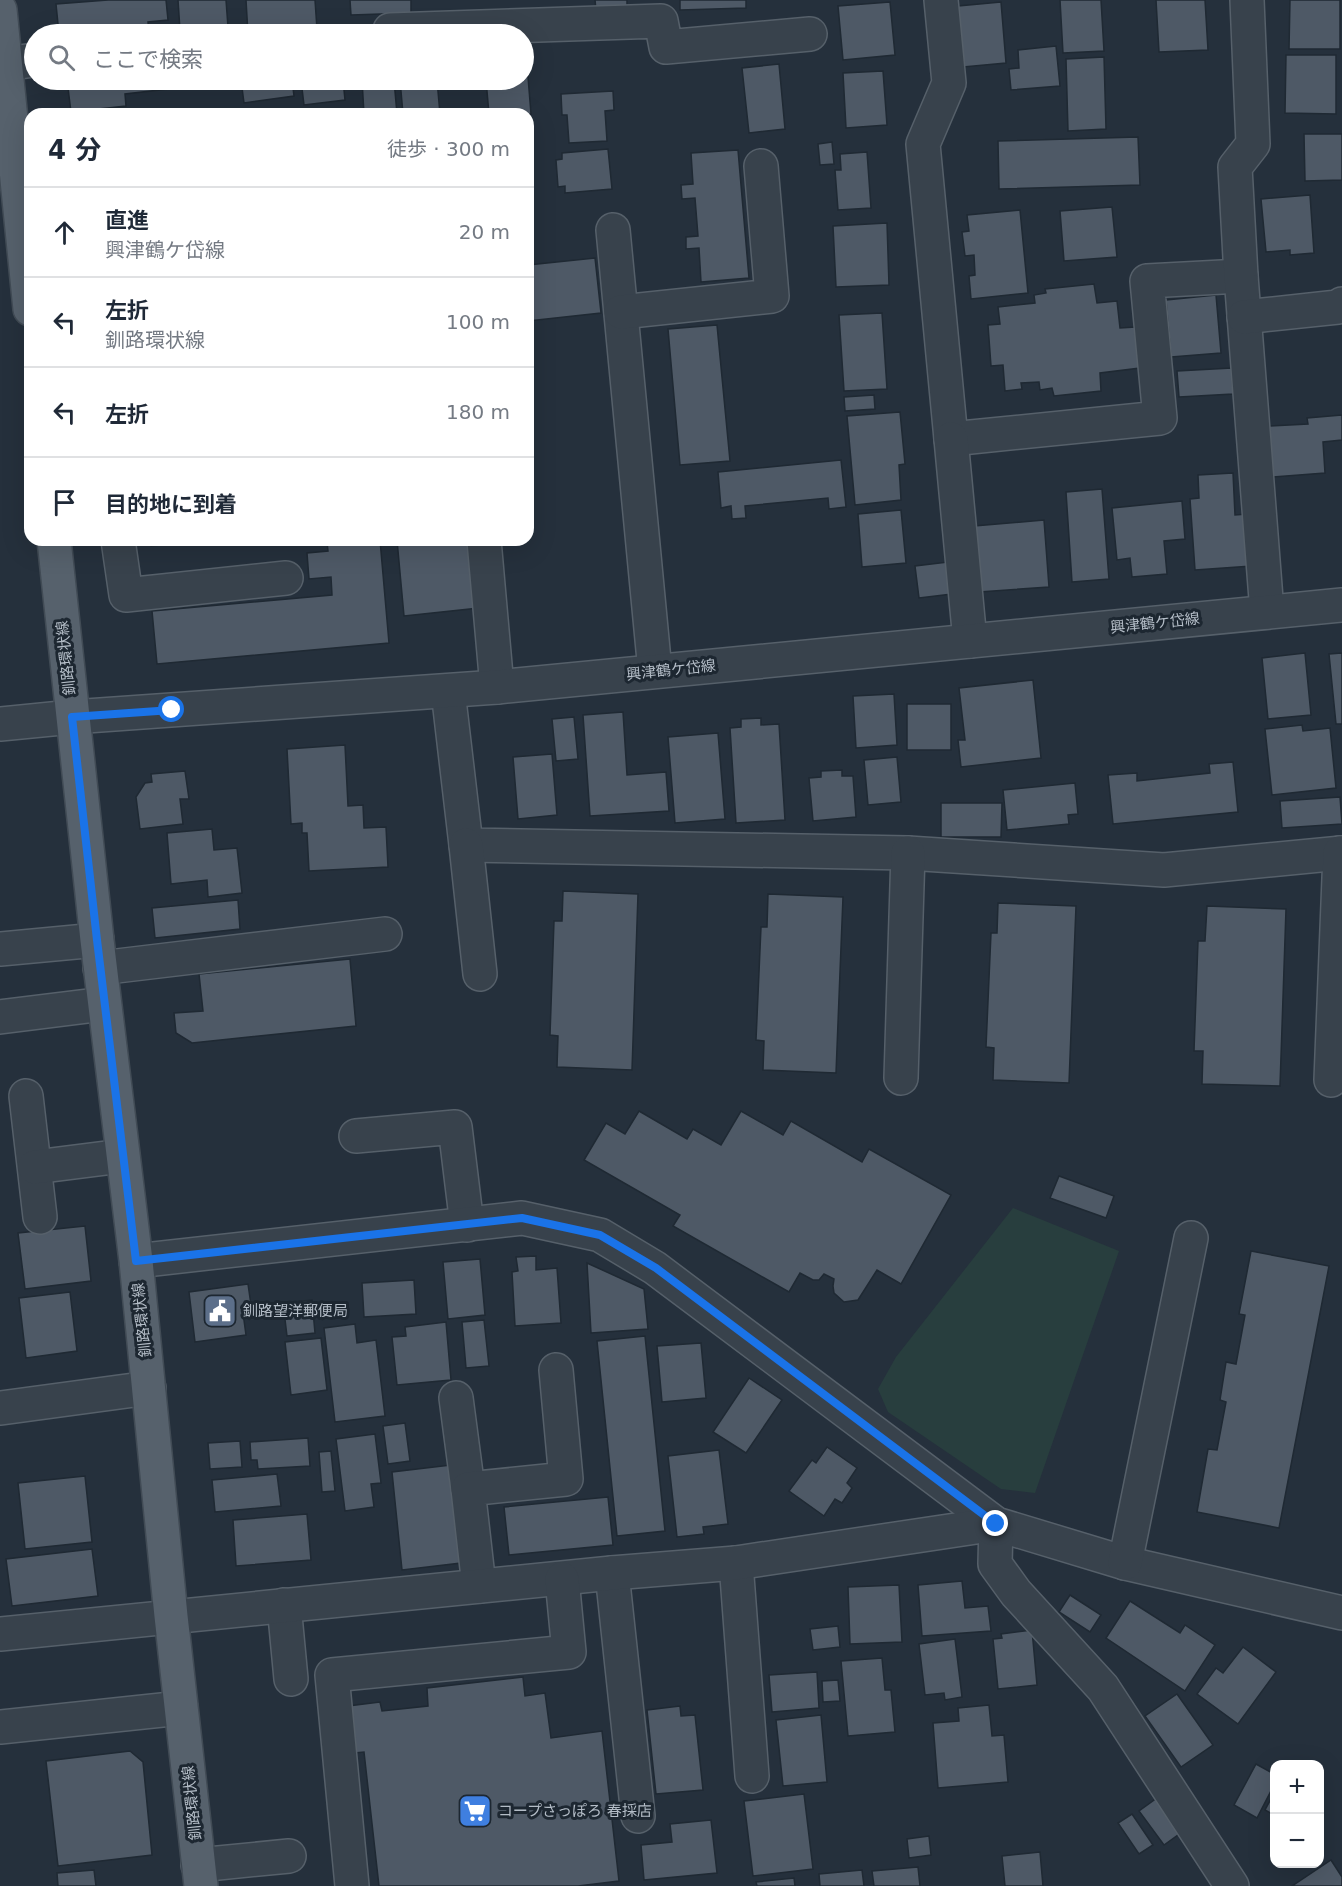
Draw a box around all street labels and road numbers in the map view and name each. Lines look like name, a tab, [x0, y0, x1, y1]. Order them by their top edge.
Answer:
street label: 興津鶴ケ岱線	[1109, 609, 1201, 637]
street label: 釧路環状線	[53, 620, 79, 696]
street label: 興津鶴ケ岱線	[625, 656, 717, 684]
street label: 釧路環状線	[129, 1282, 155, 1358]
street label: 釧路環状線	[179, 1765, 205, 1841]

